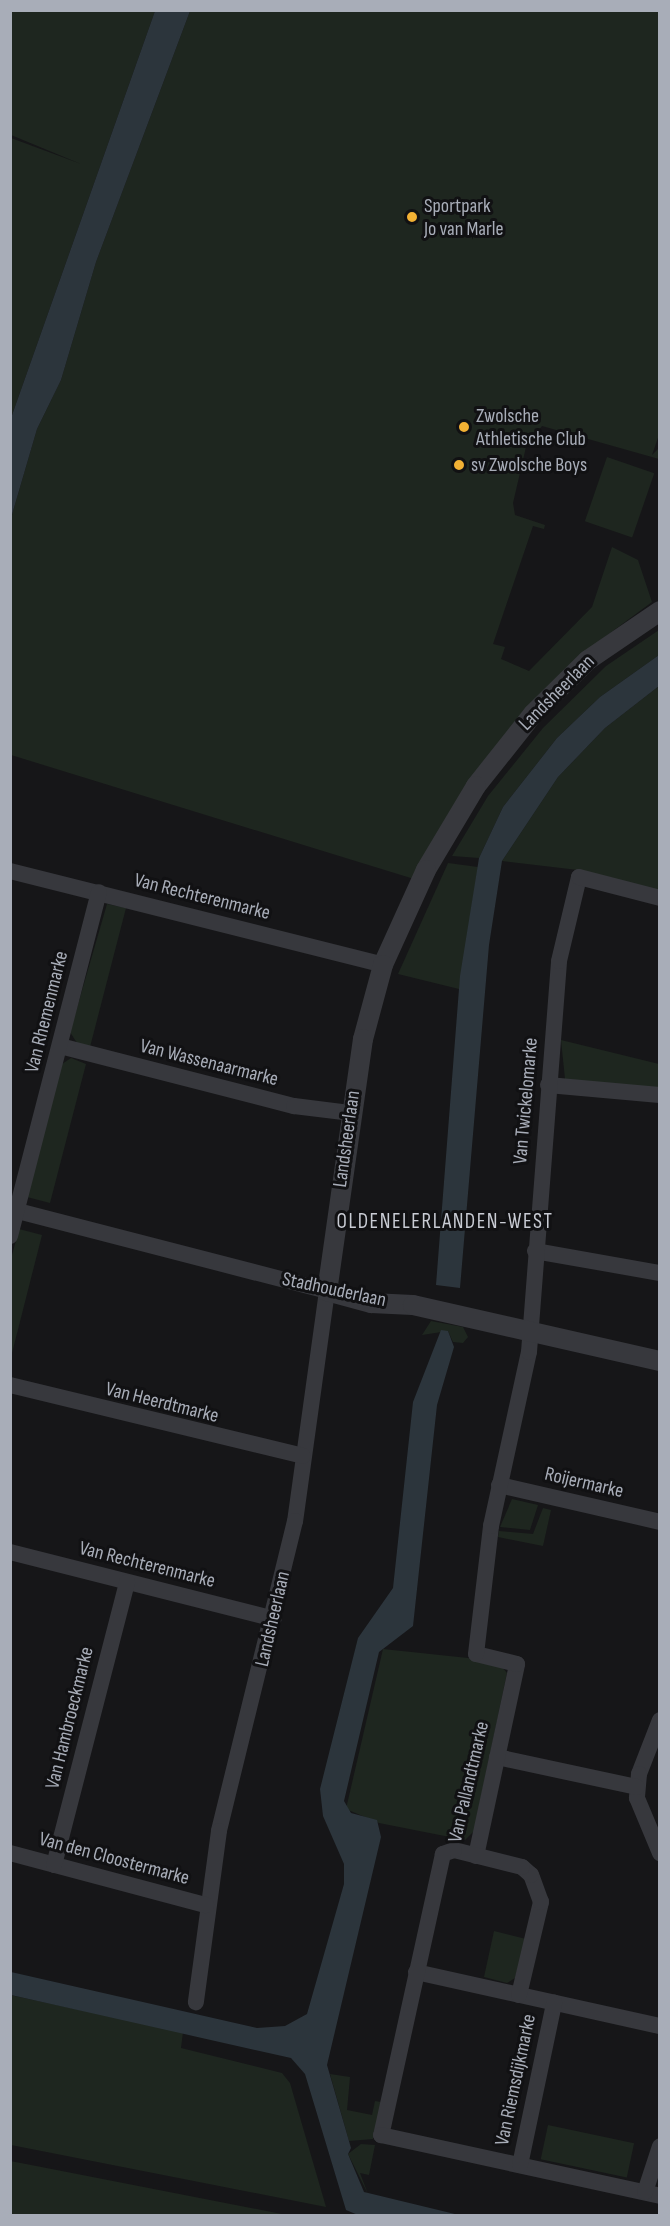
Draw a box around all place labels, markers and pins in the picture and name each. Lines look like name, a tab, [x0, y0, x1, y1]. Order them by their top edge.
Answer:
place label: Sportpark Jo van Marle	[424, 194, 504, 241]
marker: Sportpark Jo van Marle	[405, 210, 419, 224]
place label: Zwolsche Athletische Club	[476, 404, 586, 451]
marker: Zwolsche Athletische Club	[457, 420, 471, 434]
place label: sv Zwolsche Boys	[471, 453, 587, 477]
marker: sv Zwolsche Boys	[452, 458, 466, 472]

